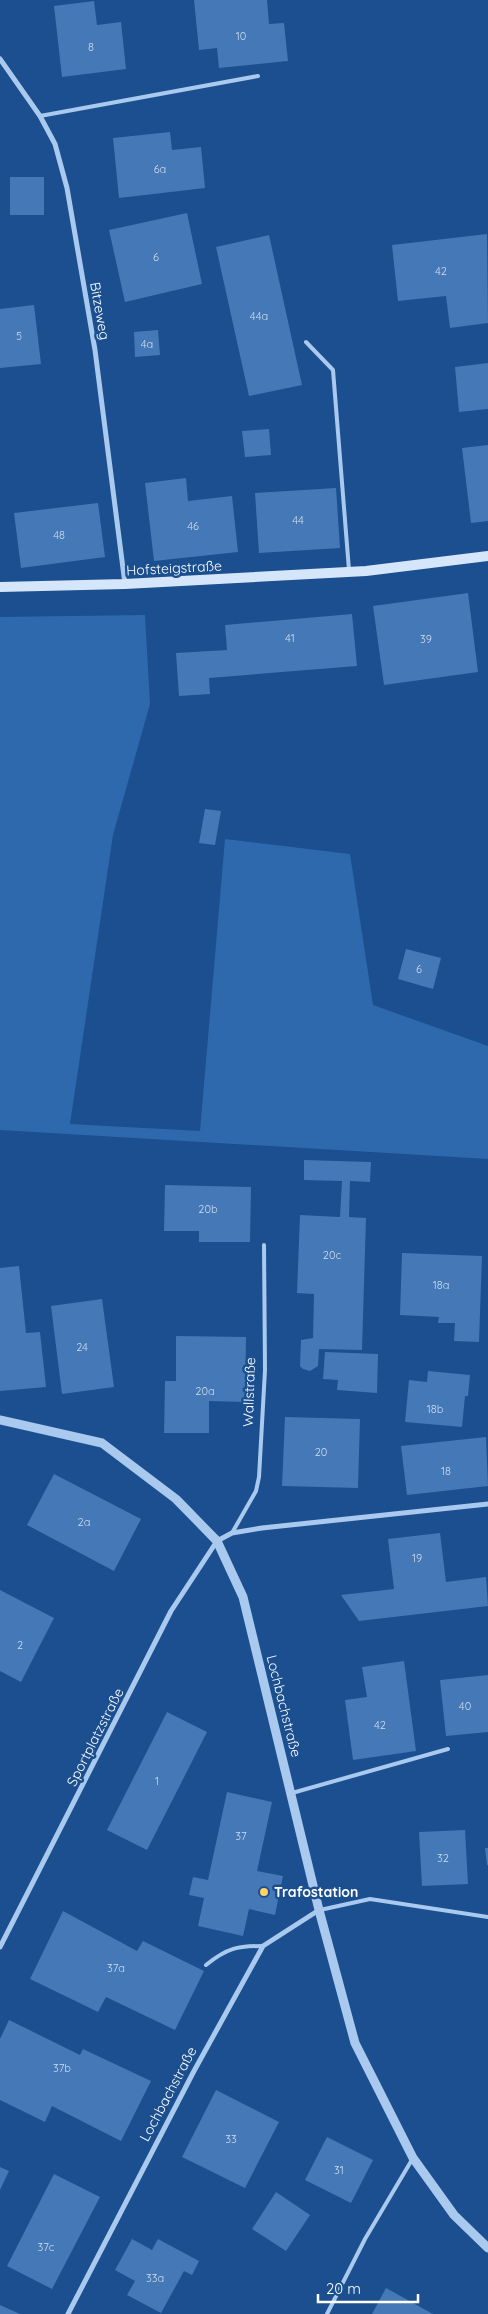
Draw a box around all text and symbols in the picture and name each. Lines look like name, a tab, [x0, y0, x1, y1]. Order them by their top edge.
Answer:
house number: 10	[236, 29, 246, 43]
house number: 8	[88, 40, 94, 54]
house number: 6a	[154, 162, 166, 176]
house number: 6	[153, 250, 159, 264]
house number: 42	[435, 264, 447, 278]
street label: Bitzeweg	[86, 281, 114, 341]
house number: 44a	[250, 309, 268, 323]
house number: 5	[16, 329, 22, 343]
house number: 4a	[141, 337, 153, 351]
house number: 44	[292, 513, 304, 527]
house number: 46	[187, 519, 199, 533]
house number: 48	[53, 528, 65, 542]
street label: Hofsteigstraße	[126, 557, 222, 579]
house number: 41	[285, 631, 295, 645]
house number: 39	[420, 632, 432, 646]
house number: 6	[416, 962, 422, 976]
house number: 20b	[198, 1202, 218, 1216]
house number: 20c	[323, 1248, 342, 1262]
house number: 18a	[433, 1278, 449, 1292]
house number: 24	[76, 1340, 88, 1354]
street label: Wallstraße	[239, 1357, 259, 1427]
house number: 20a	[195, 1384, 215, 1398]
house number: 18b	[427, 1402, 444, 1416]
house number: 20	[315, 1445, 327, 1459]
house number: 18	[441, 1464, 451, 1478]
house number: 2a	[78, 1515, 90, 1529]
house number: 19	[412, 1551, 422, 1565]
house number: 2	[17, 1638, 23, 1652]
street label: Lochbachstraße	[263, 1653, 305, 1759]
street label: Sportplatzstraße	[62, 1685, 128, 1789]
house number: 40	[459, 1699, 471, 1713]
house number: 42	[374, 1718, 386, 1732]
house number: 1	[155, 1774, 159, 1788]
house number: 37	[235, 1829, 247, 1843]
house number: 32	[437, 1851, 449, 1865]
place label: Trafostation	[274, 1883, 358, 1901]
marker: Trafostation	[258, 1886, 270, 1898]
house number: 37a	[107, 1961, 125, 1975]
street label: Lochbachstraße	[135, 2043, 201, 2144]
house number: 37b	[53, 2061, 71, 2075]
house number: 33	[225, 2132, 237, 2146]
house number: 31	[334, 2163, 344, 2177]
house number: 37c	[37, 2240, 55, 2254]
house number: 33a	[146, 2271, 164, 2285]
scale bar	[318, 2272, 418, 2304]
text: 20 m	[326, 2279, 361, 2298]

